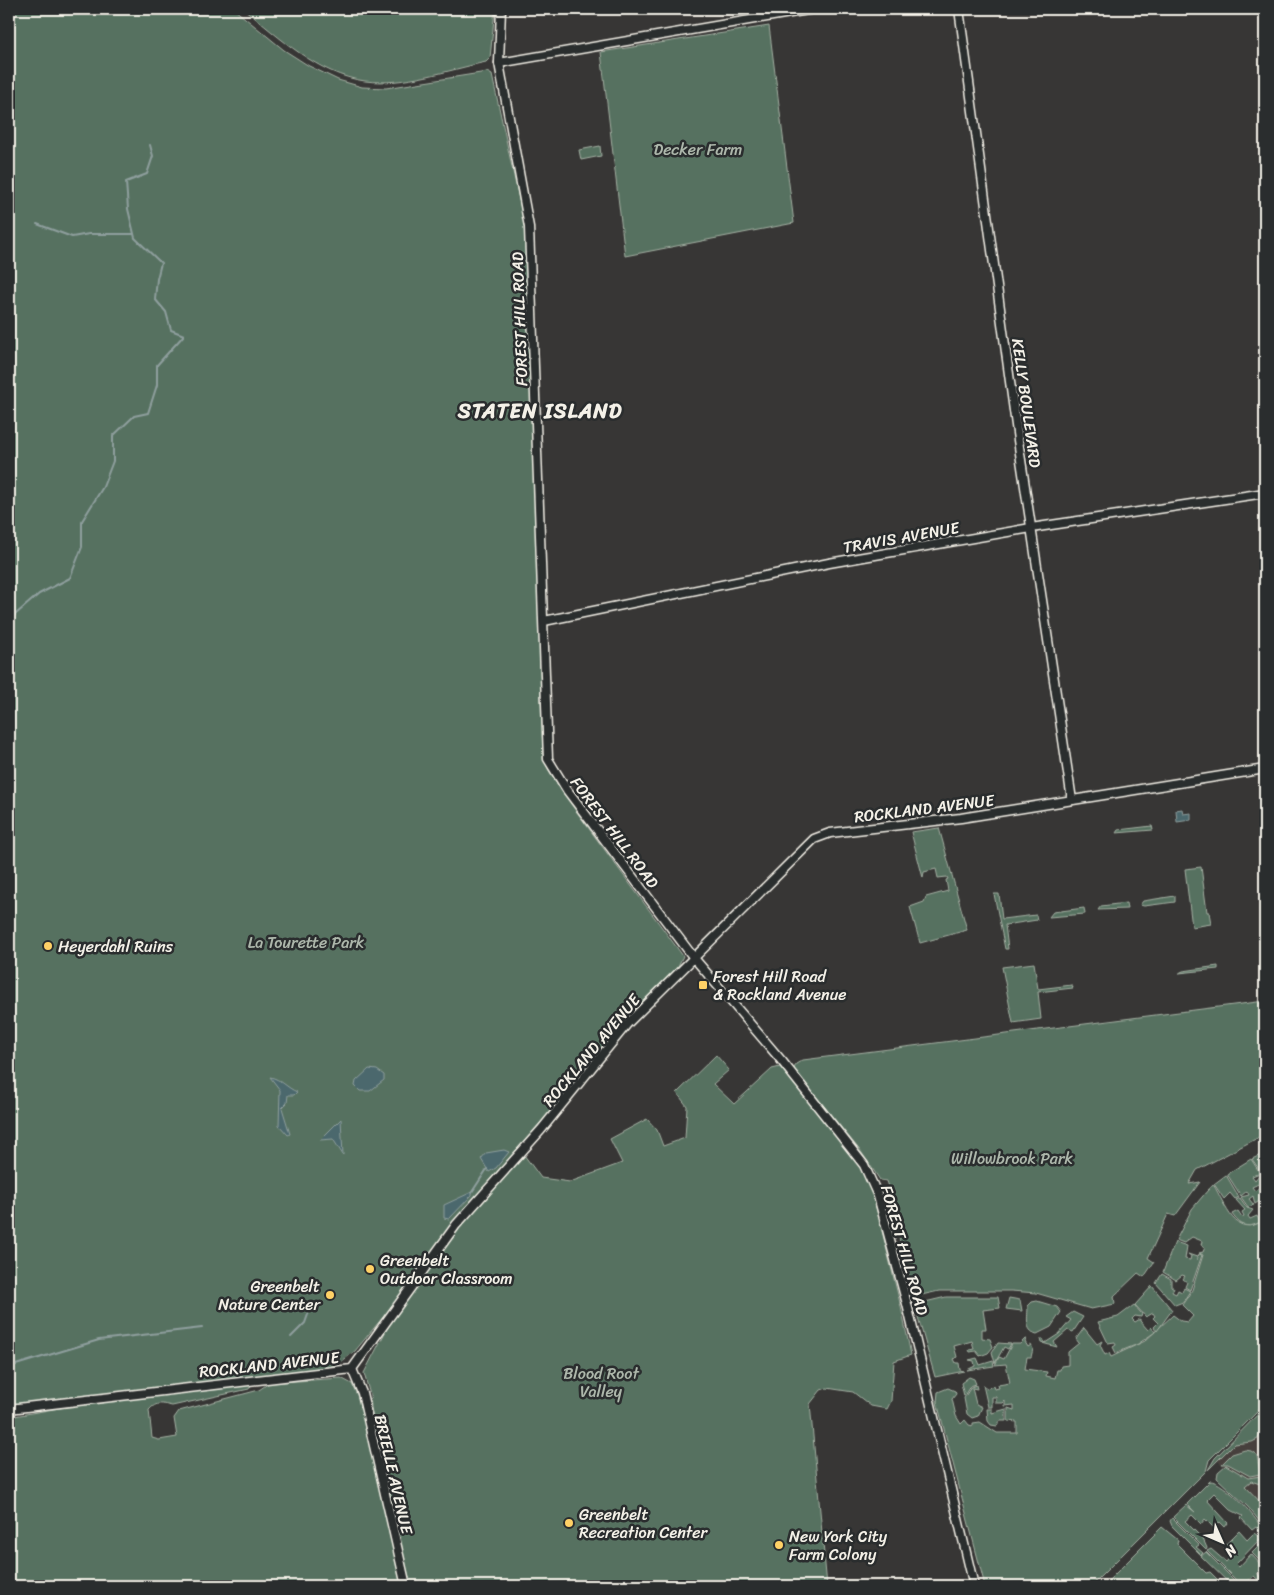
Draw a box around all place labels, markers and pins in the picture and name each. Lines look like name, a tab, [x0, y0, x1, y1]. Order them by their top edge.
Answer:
place label: Heyerdahl Ruins	[58, 932, 174, 961]
marker: Heyerdahl Ruins	[42, 940, 54, 952]
place label: Forest Hill Road & Rockland Avenue	[713, 962, 847, 1009]
marker: Forest Hill Road & Rockland Avenue	[697, 979, 709, 991]
place label: Greenbelt Outdoor Classroom	[380, 1246, 513, 1293]
marker: Greenbelt Outdoor Classroom	[364, 1263, 376, 1275]
place label: Greenbelt Nature Center	[218, 1272, 321, 1319]
marker: Greenbelt Nature Center	[324, 1289, 336, 1301]
place label: Greenbelt Recreation Center	[579, 1500, 709, 1547]
marker: Greenbelt Recreation Center	[563, 1517, 575, 1529]
place label: New York City Farm Colony	[789, 1522, 888, 1569]
marker: New York City Farm Colony	[773, 1539, 785, 1551]

